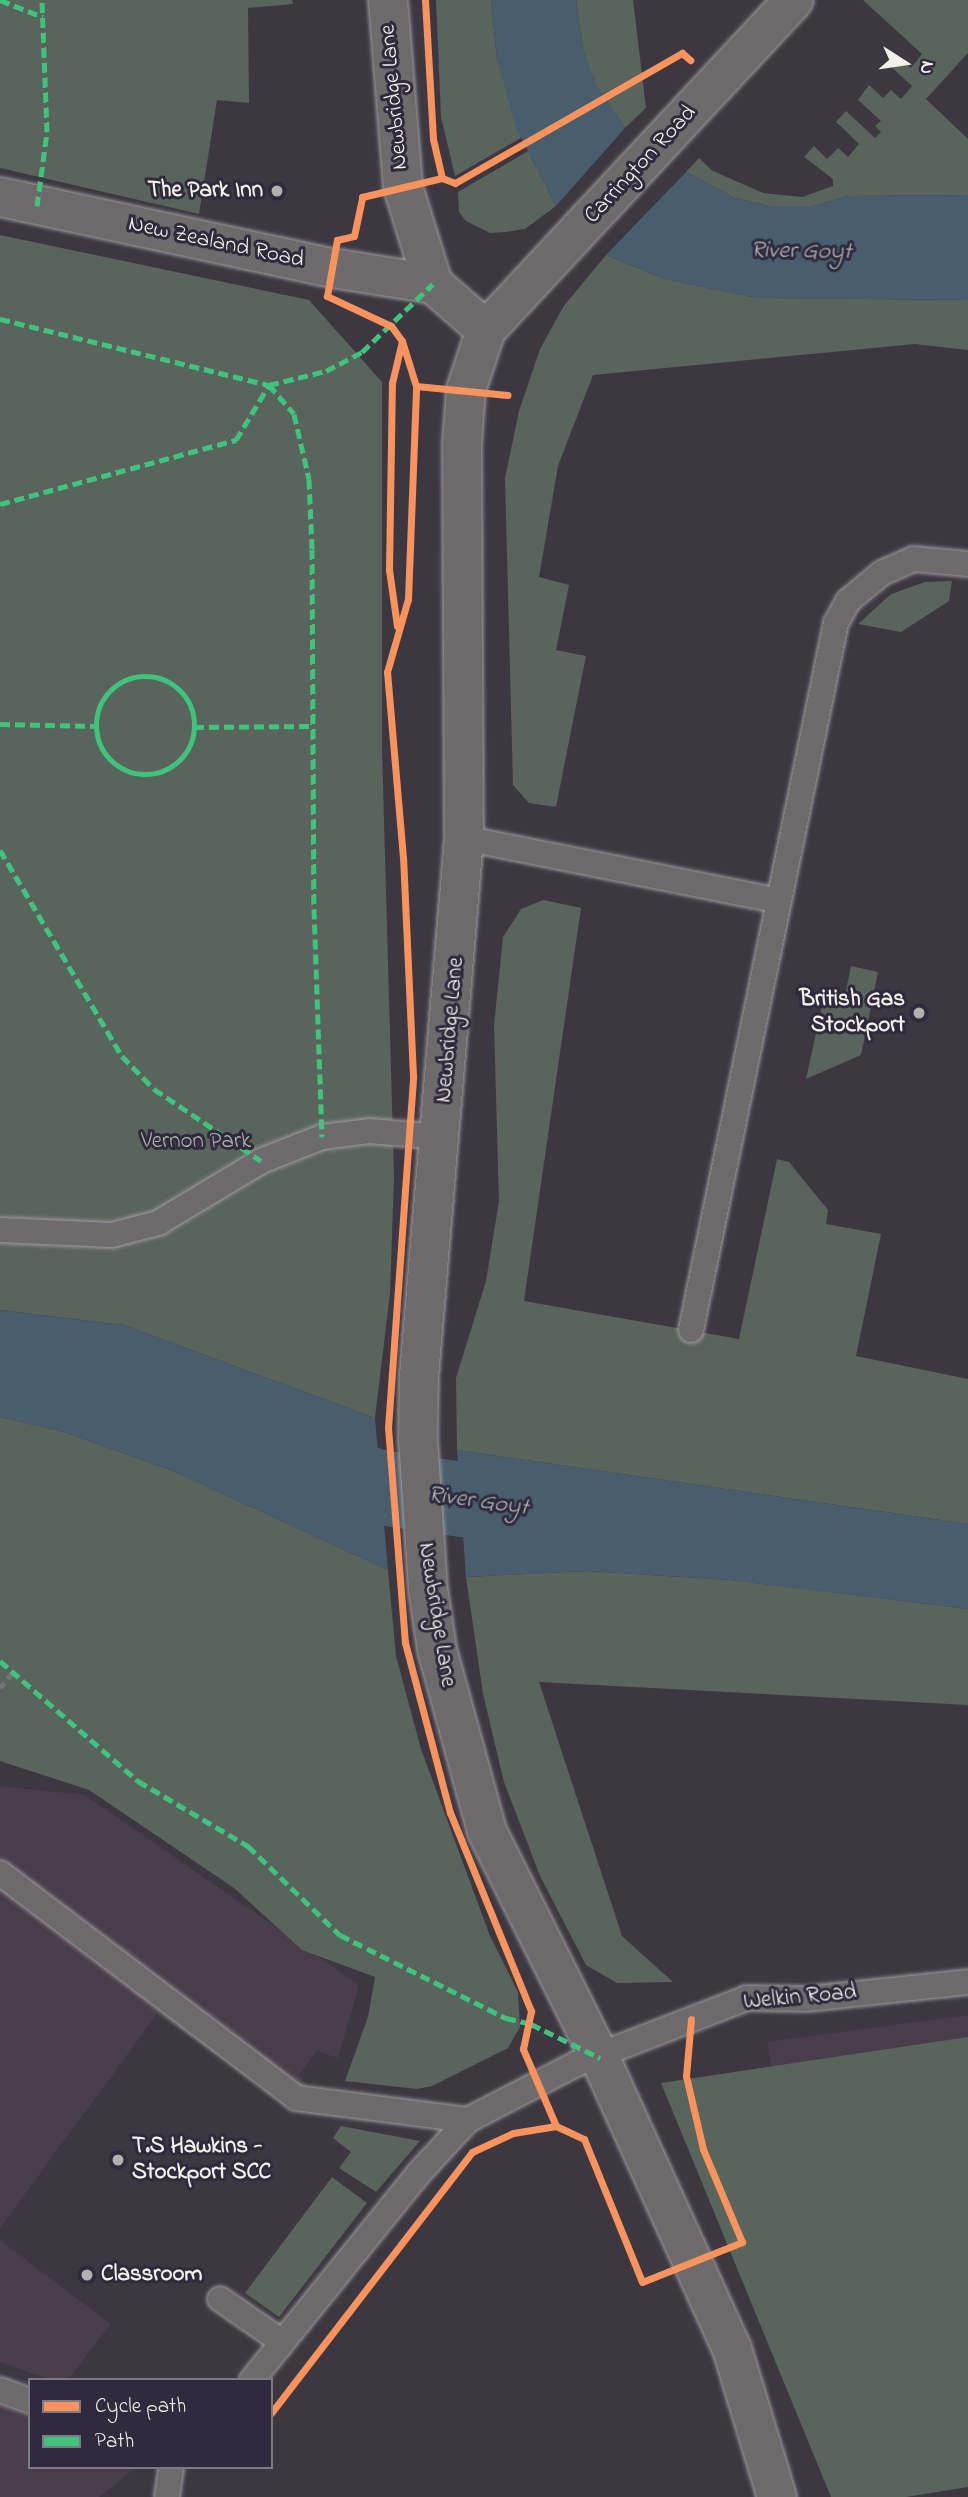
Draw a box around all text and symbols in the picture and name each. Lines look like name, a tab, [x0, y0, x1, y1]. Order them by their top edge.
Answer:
street label: Newbridge Lane	[375, 23, 415, 171]
north arrow	[870, 28, 940, 98]
text: N	[911, 58, 941, 77]
street label: Carrington Road	[579, 100, 703, 230]
place label: The Park Inn	[147, 177, 263, 205]
marker: The Park Inn	[269, 183, 285, 199]
street label: New Zealand Road	[126, 211, 306, 275]
water label: River Goyt	[750, 237, 852, 267]
street label: Newbridge Lane	[431, 956, 471, 1104]
place label: British Gas Stockport	[799, 986, 905, 1040]
marker: British Gas Stockport	[911, 1005, 927, 1021]
park label: Vernon Park	[141, 1128, 251, 1156]
water label: River Goyt	[426, 1481, 530, 1523]
street label: Newbridge Lane	[411, 1541, 461, 1689]
street label: Welkin Road	[742, 1979, 858, 2017]
place label: T.S Hawkins - Stockport SCC	[132, 2133, 271, 2187]
marker: T.S Hawkins - Stockport SCC	[110, 2152, 126, 2168]
place label: Classroom	[101, 2261, 202, 2289]
marker: Classroom	[79, 2267, 95, 2283]
legend	[28, 2378, 273, 2469]
text: Cycle path	[95, 2392, 186, 2422]
text: Path	[95, 2427, 134, 2457]

